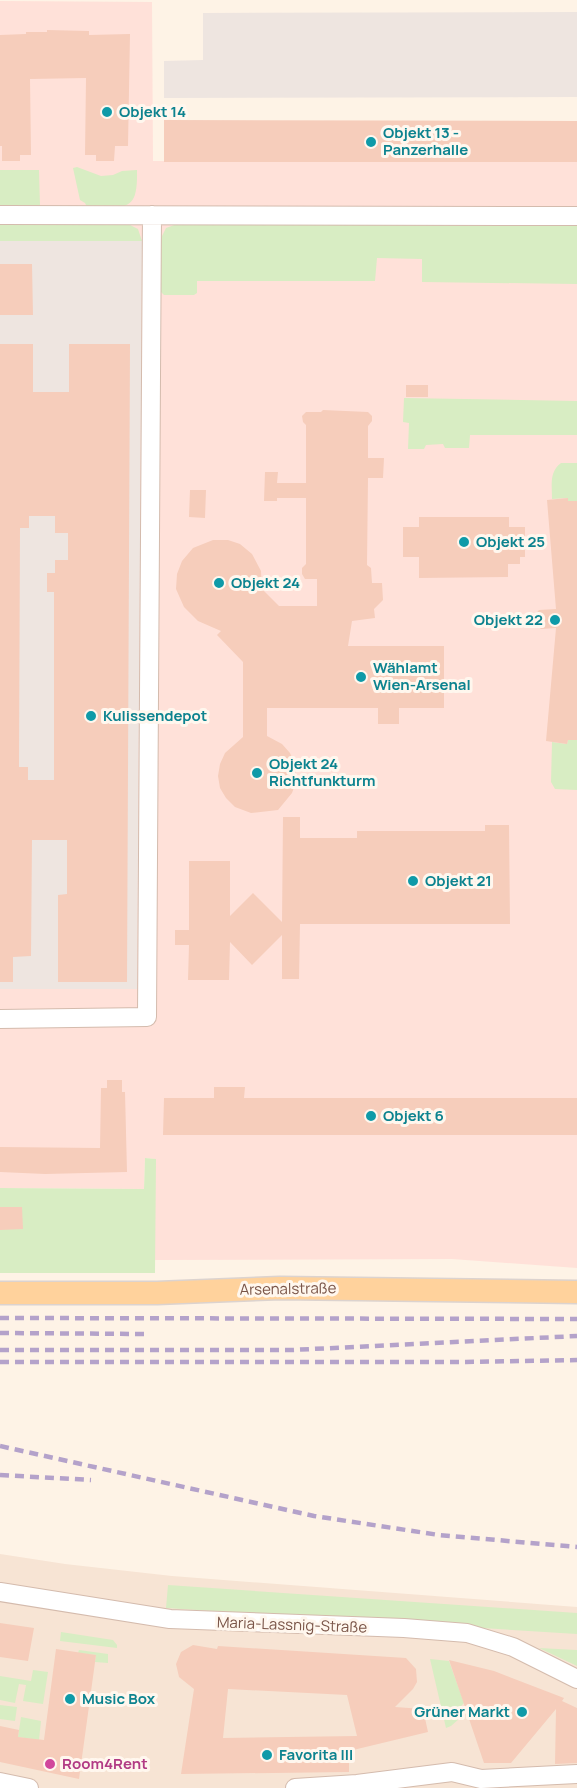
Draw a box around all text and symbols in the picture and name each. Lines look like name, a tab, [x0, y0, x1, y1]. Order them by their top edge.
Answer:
place label: Objekt 14	[119, 101, 186, 122]
marker: Objekt 14	[100, 105, 114, 119]
place label: Objekt 13 - Panzerhalle	[383, 122, 468, 160]
marker: Objekt 13 - Panzerhalle	[364, 135, 378, 149]
place label: Objekt 25	[476, 531, 545, 552]
marker: Objekt 25	[457, 535, 471, 549]
place label: Objekt 24	[231, 572, 300, 593]
marker: Objekt 24	[212, 576, 226, 590]
place label: Objekt 22	[474, 609, 543, 630]
marker: Objekt 22	[548, 613, 562, 627]
place label: Wählamt Wien-Arsenal	[373, 657, 471, 695]
marker: Wählamt Wien-Arsenal	[354, 670, 368, 684]
place label: Kulissendepot	[103, 705, 207, 726]
marker: Kulissendepot	[84, 709, 98, 723]
place label: Objekt 24 Richtfunkturm	[269, 753, 375, 791]
marker: Objekt 24 Richtfunkturm	[250, 766, 264, 780]
place label: Objekt 21	[425, 870, 492, 891]
marker: Objekt 21	[406, 874, 420, 888]
place label: Objekt 6	[383, 1105, 444, 1126]
marker: Objekt 6	[364, 1109, 378, 1123]
street label: Arsenalstraße	[239, 1277, 337, 1300]
street label: Maria-Lassnig-Straße	[217, 1611, 368, 1638]
place label: Music Box	[82, 1688, 156, 1709]
marker: Music Box	[63, 1692, 77, 1706]
place label: Grüner Markt	[414, 1701, 510, 1722]
marker: Grüner Markt	[515, 1705, 529, 1719]
place label: Favorita III	[279, 1744, 353, 1765]
marker: Favorita III	[260, 1748, 274, 1762]
place label: Room4Rent	[62, 1753, 148, 1774]
marker: Room4Rent	[43, 1757, 57, 1771]

